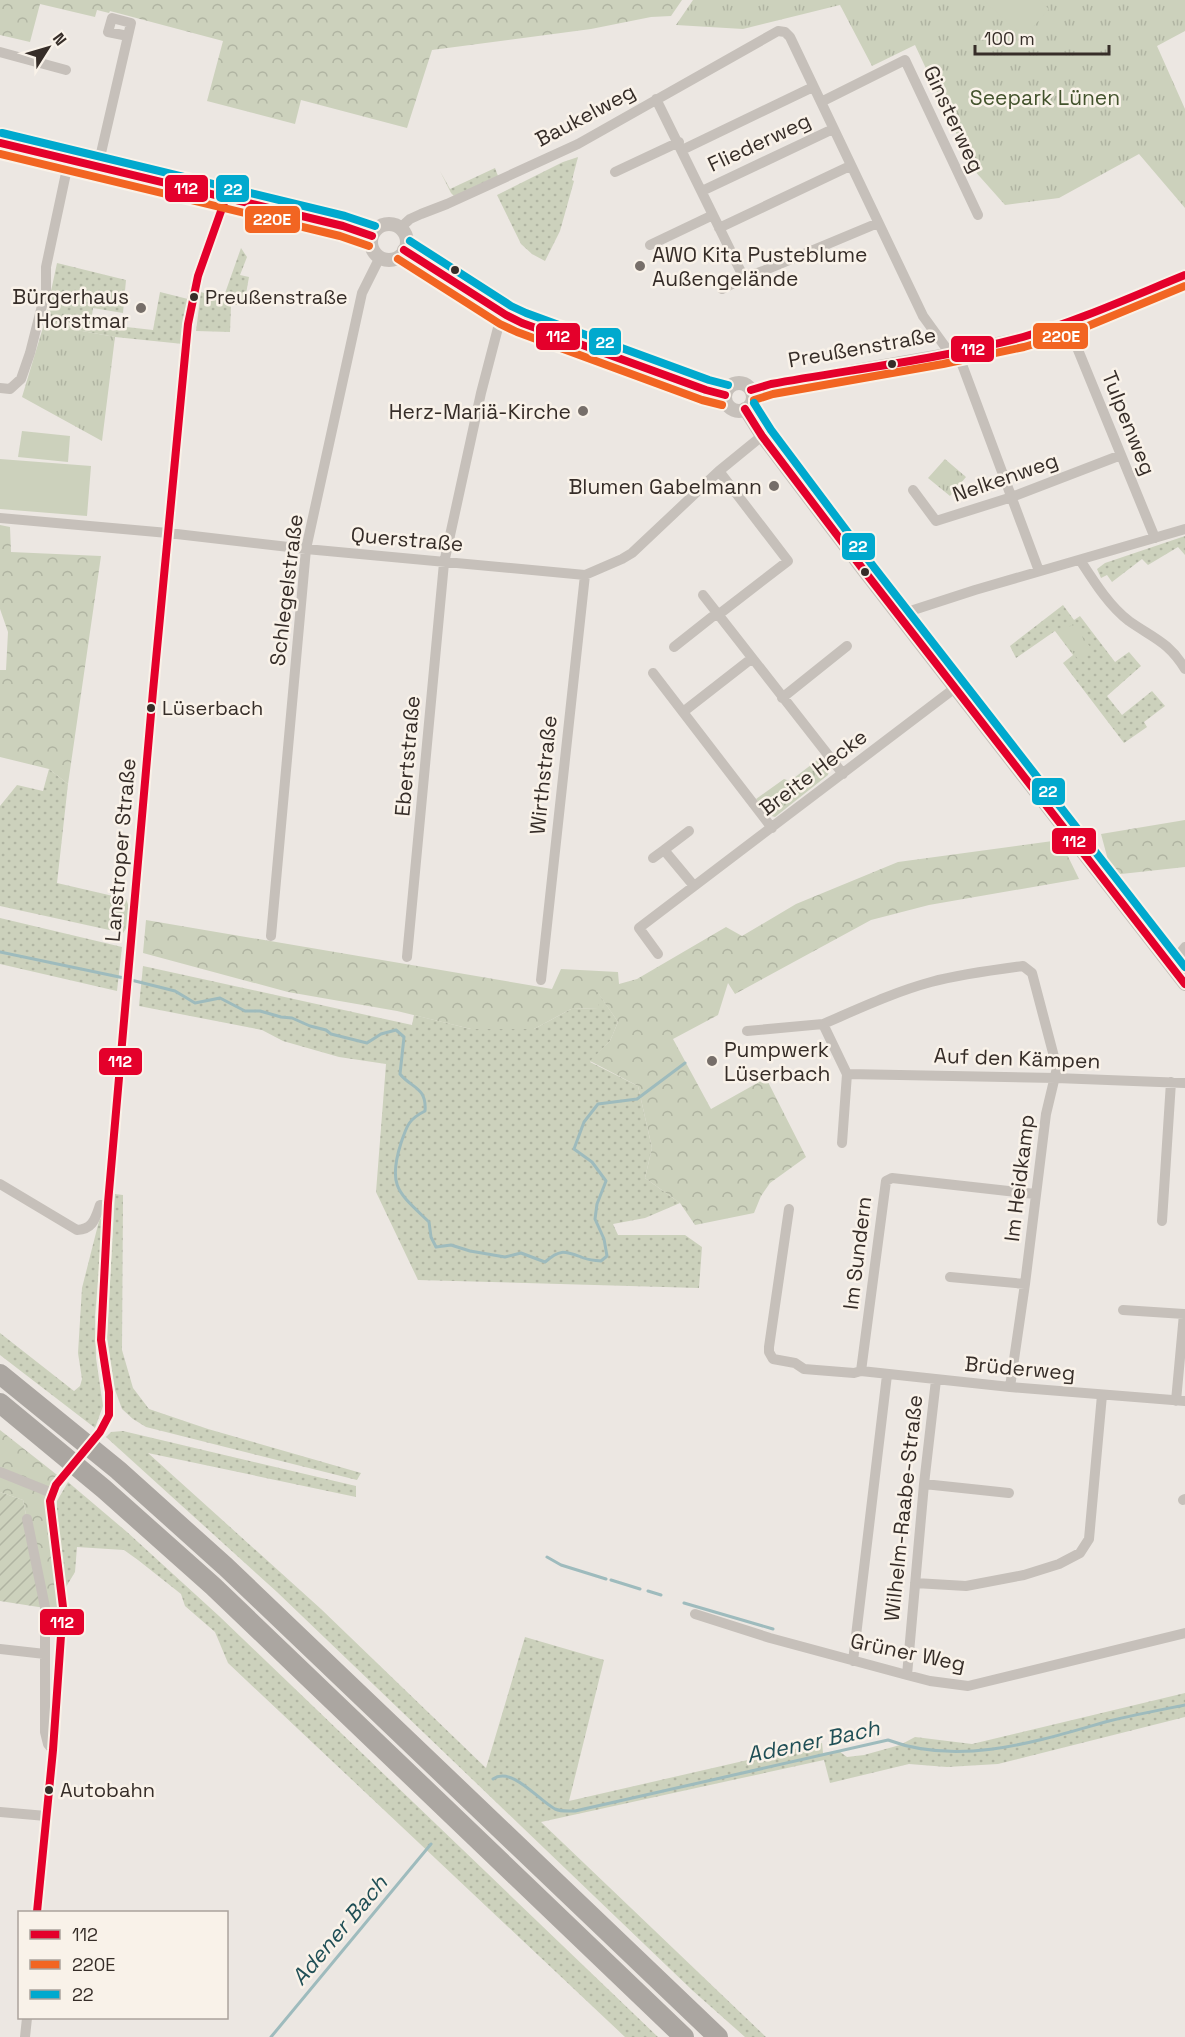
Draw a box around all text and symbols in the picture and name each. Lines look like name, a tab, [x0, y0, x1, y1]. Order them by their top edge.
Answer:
north arrow	[18, 18, 78, 78]
scale bar	[975, 18, 1108, 56]
text: 100 m	[984, 27, 1035, 50]
text: N	[48, 29, 71, 50]
street label: Ginsterweg	[917, 61, 991, 177]
street label: Baukelweg	[530, 77, 640, 153]
park label: Seepark Lünen	[970, 84, 1120, 111]
street label: Fliederweg	[703, 106, 815, 178]
line badge: 112	[164, 174, 209, 203]
line badge: 22	[215, 174, 250, 203]
text: 112	[174, 178, 198, 199]
text: 22	[223, 179, 243, 200]
line badge: 220E	[244, 205, 301, 234]
text: 220E	[253, 209, 291, 230]
place label: AWO Kita Pusteblume Außengelände	[652, 241, 867, 292]
marker: AWO Kita Pusteblume Außengelände	[633, 259, 647, 273]
unlabelled marker	[449, 264, 461, 276]
place label: Bürgerhaus Horstmar	[12, 283, 129, 334]
place label: Preußenstraße	[205, 284, 348, 310]
marker: Preußenstraße	[188, 291, 200, 303]
marker: Bürgerhaus Horstmar	[134, 301, 148, 315]
street label: Preußenstraße	[786, 321, 938, 373]
line badge: 112	[535, 322, 581, 351]
line badge: 220E	[1032, 322, 1089, 350]
text: 112	[546, 326, 570, 347]
text: 220E	[1042, 326, 1080, 347]
line badge: 22	[588, 327, 622, 356]
text: 22	[595, 332, 615, 353]
line badge: 112	[950, 335, 995, 363]
text: 112	[961, 339, 985, 360]
unlabelled marker	[886, 358, 898, 370]
street label: Tulpenweg	[1096, 367, 1162, 479]
place label: Herz-Mariä-Kirche	[389, 398, 571, 425]
marker: Herz-Mariä-Kirche	[576, 404, 590, 418]
street label: Nelkenweg	[949, 446, 1061, 508]
place label: Blumen Gabelmann	[568, 473, 762, 500]
marker: Blumen Gabelmann	[767, 479, 781, 493]
street label: Schlegelstraße	[263, 513, 309, 667]
street label: Querstraße	[350, 521, 464, 557]
line badge: 22	[841, 532, 876, 561]
text: 22	[848, 536, 868, 557]
unlabelled marker	[859, 566, 871, 578]
street label: Ebertstraße	[388, 694, 426, 818]
place label: Lüserbach	[162, 695, 263, 721]
marker: Lüserbach	[145, 702, 157, 714]
street label: Wirthstraße	[523, 714, 563, 836]
street label: Breite Hecke	[754, 723, 872, 821]
street label: Lanstroper Straße	[99, 757, 141, 943]
line badge: 22	[1031, 777, 1066, 806]
text: 22	[1038, 781, 1058, 802]
line badge: 112	[1051, 827, 1097, 855]
text: 112	[1062, 831, 1086, 852]
place label: Pumpwerk Lüserbach	[724, 1036, 830, 1087]
street label: Auf den Kämpen	[933, 1042, 1101, 1074]
line badge: 112	[98, 1047, 143, 1076]
text: 112	[108, 1051, 132, 1072]
marker: Pumpwerk Lüserbach	[705, 1054, 719, 1068]
street label: Im Heidkamp	[998, 1113, 1040, 1243]
street label: Im Sundern	[837, 1195, 877, 1311]
street label: Brüderweg	[964, 1350, 1076, 1386]
street label: Wilhelm-Raabe-Straße	[878, 1393, 928, 1623]
line badge: 112	[39, 1608, 85, 1636]
text: 112	[50, 1612, 74, 1633]
street label: Grüner Weg	[848, 1627, 968, 1677]
water label: Adener Bach	[744, 1713, 882, 1769]
place label: Autobahn	[60, 1777, 155, 1803]
marker: Autobahn	[43, 1784, 55, 1796]
water label: Adener Bach	[285, 1869, 393, 1991]
legend	[18, 1911, 228, 2019]
text: 112	[72, 1923, 98, 1946]
text: 220E	[72, 1953, 115, 1976]
text: 22	[72, 1983, 94, 2006]

